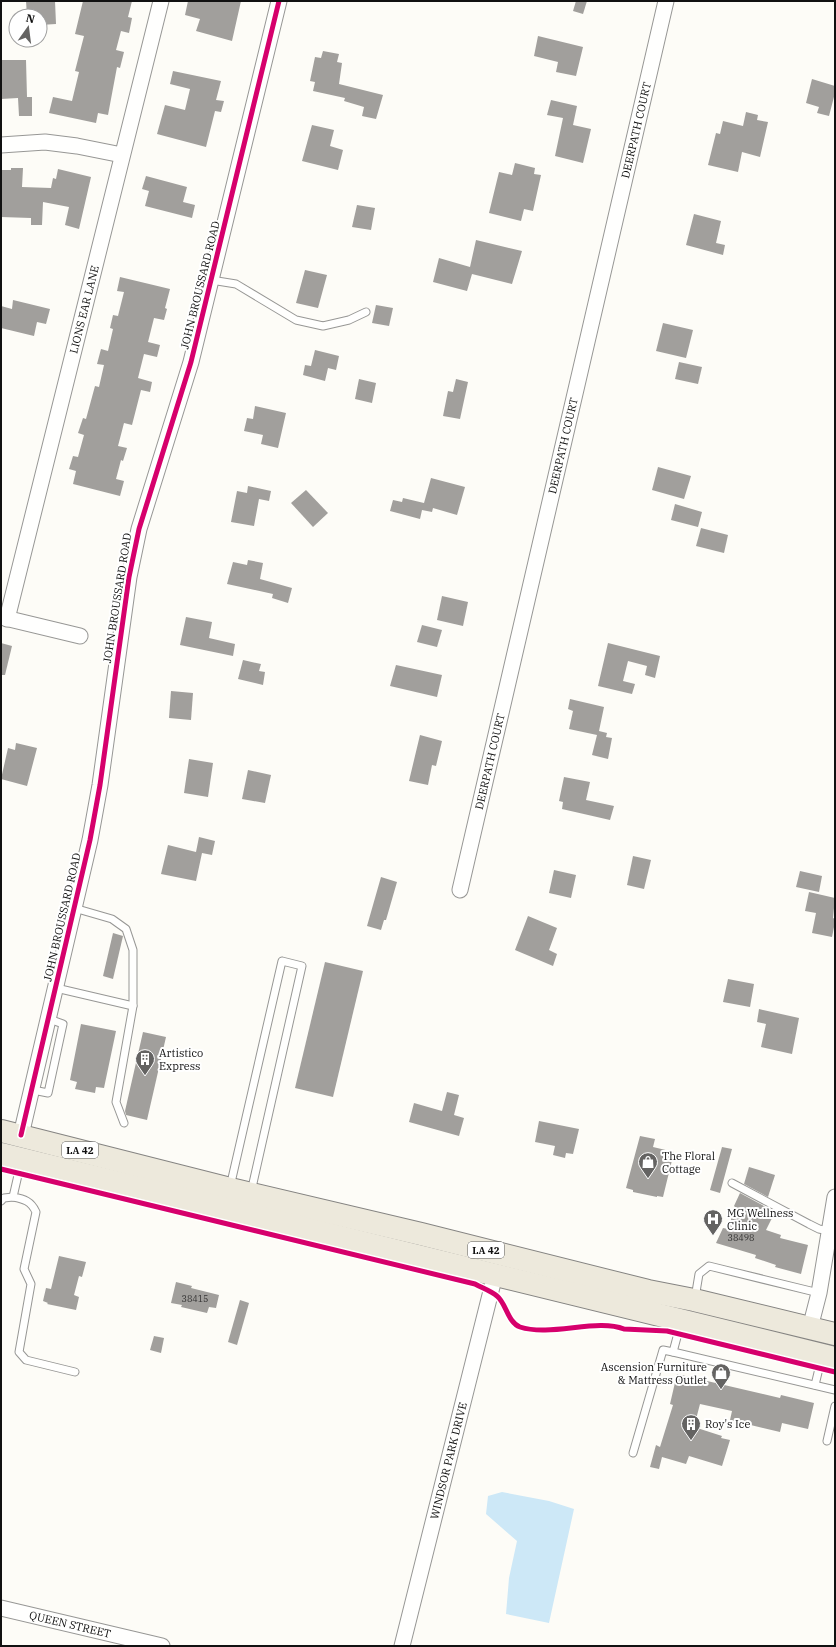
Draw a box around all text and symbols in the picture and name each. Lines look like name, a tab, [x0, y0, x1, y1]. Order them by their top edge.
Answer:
north arrow	[8, 8, 48, 48]
text: N	[25, 10, 37, 26]
street label: DEERPATH COURT	[618, 81, 654, 180]
street label: JOHN BROUSSARD ROAD	[177, 219, 223, 350]
street label: LIONS EAR LANE	[66, 264, 102, 355]
street label: DEERPATH COURT	[545, 396, 581, 495]
street label: JOHN BROUSSARD ROAD	[100, 532, 134, 664]
street label: DEERPATH COURT	[472, 712, 508, 811]
street label: JOHN BROUSSARD ROAD	[40, 851, 84, 983]
place label: Artistico Express	[159, 1046, 203, 1073]
building icon: Artistico Express	[134, 1048, 156, 1076]
road number: LA 42	[62, 1142, 98, 1158]
place label: The Floral Cottage	[662, 1149, 715, 1176]
shop icon: The Floral Cottage	[637, 1151, 659, 1179]
place label: MG Wellness Clinic	[727, 1206, 793, 1233]
hospital icon: MG Wellness Clinic	[702, 1208, 724, 1236]
house number: 38498	[727, 1232, 755, 1243]
road number: LA 42	[468, 1242, 504, 1258]
house number: 38415	[181, 1293, 209, 1304]
place label: Ascension Furniture & Mattress Outlet	[601, 1360, 707, 1387]
shop icon: Ascension Furniture & Mattress Outlet	[710, 1362, 732, 1390]
street label: WINDSOR PARK DRIVE	[427, 1401, 470, 1521]
building icon: Roy's Ice	[680, 1413, 702, 1441]
place label: Roy's Ice	[705, 1417, 750, 1431]
street label: QUEEN STREET	[28, 1608, 112, 1641]

